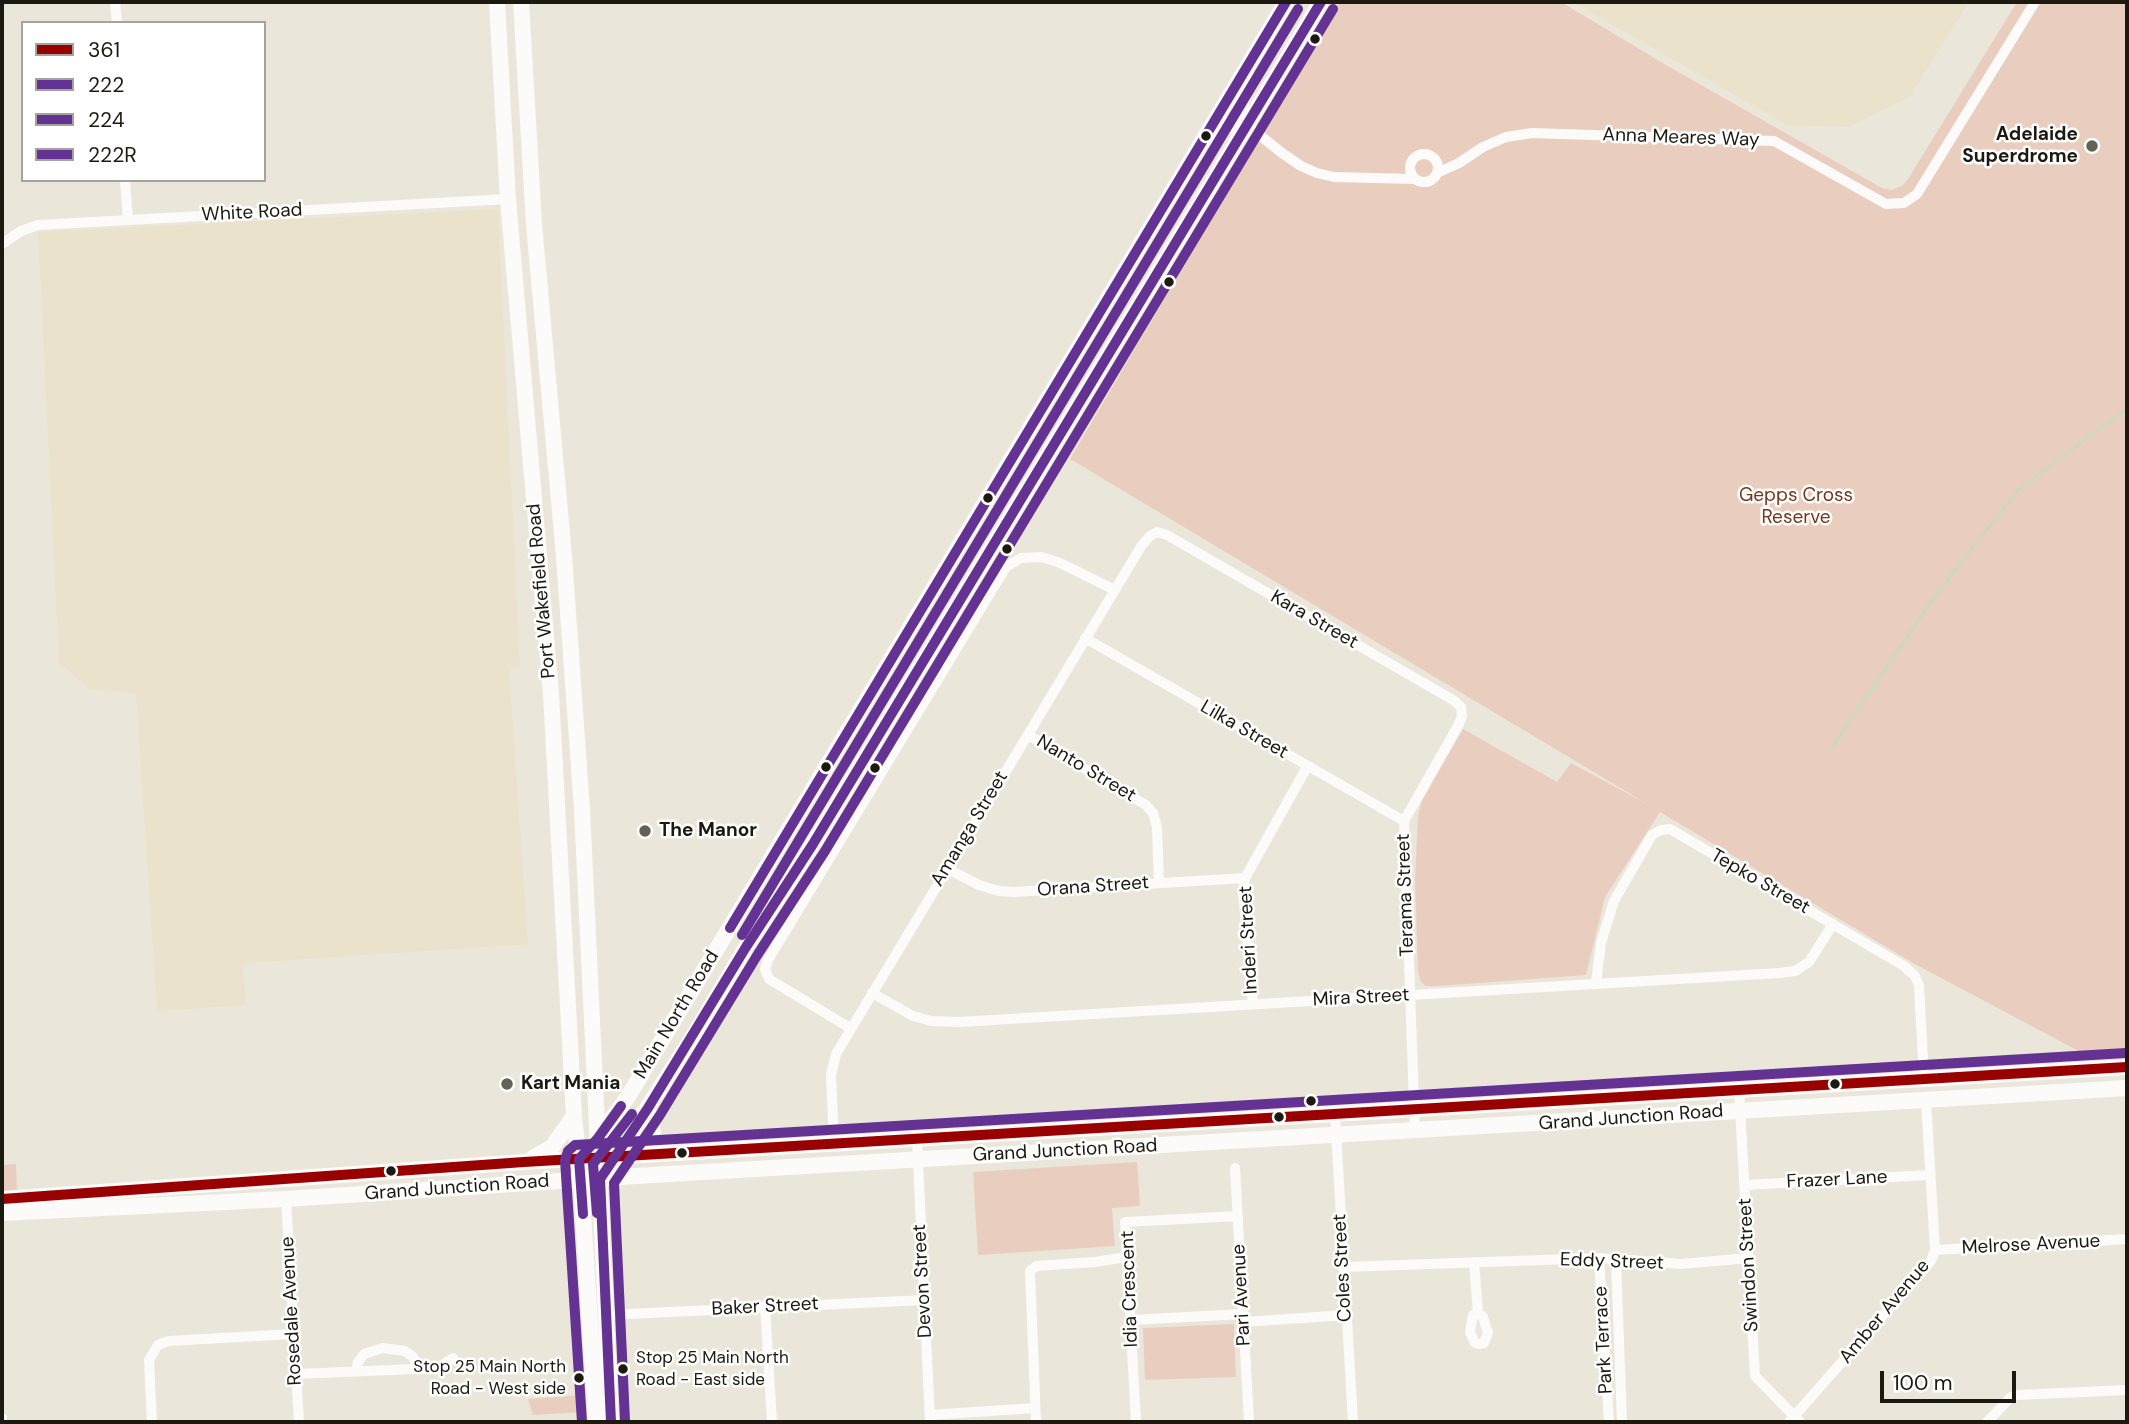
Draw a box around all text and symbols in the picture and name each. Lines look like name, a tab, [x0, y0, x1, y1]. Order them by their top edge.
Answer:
legend	[21, 21, 266, 182]
unlabelled marker	[1308, 32, 1322, 46]
text: 361	[88, 36, 120, 64]
text: 222	[88, 71, 124, 99]
text: 224	[88, 106, 125, 134]
street label: Anna Meares Way	[1602, 124, 1760, 152]
place label: Adelaide Superdrome	[1962, 124, 2078, 168]
unlabelled marker	[1199, 129, 1213, 143]
marker: Adelaide Superdrome	[2084, 138, 2100, 154]
text: 222R	[88, 141, 137, 169]
street label: White Road	[201, 199, 303, 227]
unlabelled marker	[1162, 275, 1176, 289]
park label: Gepps Cross Reserve	[1739, 485, 1853, 529]
unlabelled marker	[981, 491, 995, 505]
street label: Port Wakefield Road	[523, 503, 561, 679]
unlabelled marker	[1000, 542, 1014, 556]
street label: Kara Street	[1266, 586, 1362, 654]
street label: Lilka Street	[1196, 696, 1292, 764]
street label: Nanto Street	[1032, 730, 1140, 808]
unlabelled marker	[819, 760, 833, 774]
unlabelled marker	[868, 761, 882, 775]
street label: Amanga Street	[927, 767, 1013, 891]
place label: The Manor	[659, 820, 757, 842]
marker: The Manor	[637, 823, 653, 839]
street label: Terama Street	[1392, 833, 1420, 957]
street label: Tepko Street	[1706, 844, 1814, 920]
street label: Orana Street	[1036, 872, 1150, 902]
street label: Inderi Street	[1235, 885, 1263, 995]
street label: Main North Road	[630, 947, 724, 1083]
street label: Mira Street	[1312, 984, 1410, 1012]
place label: Kart Mania	[521, 1073, 620, 1095]
marker: Kart Mania	[499, 1076, 515, 1092]
unlabelled marker	[1828, 1077, 1842, 1091]
unlabelled marker	[1304, 1094, 1318, 1108]
street label: Grand Junction Road	[1538, 1100, 1724, 1136]
unlabelled marker	[1272, 1110, 1286, 1124]
street label: Grand Junction Road	[972, 1135, 1158, 1167]
unlabelled marker	[675, 1146, 689, 1160]
unlabelled marker	[384, 1164, 398, 1178]
street label: Frazer Lane	[1786, 1166, 1888, 1194]
street label: Grand Junction Road	[364, 1170, 550, 1206]
street label: Swindon Street	[1734, 1198, 1764, 1332]
street label: Coles Street	[1329, 1213, 1357, 1323]
street label: Devon Street	[909, 1223, 937, 1339]
street label: Idia Crescent	[1117, 1230, 1143, 1348]
street label: Melrose Avenue	[1961, 1230, 2101, 1260]
street label: Rosedale Avenue	[277, 1236, 307, 1386]
street label: Pari Avenue	[1228, 1243, 1256, 1347]
street label: Eddy Street	[1560, 1249, 1664, 1275]
street label: Amber Avenue	[1835, 1255, 1935, 1369]
street label: Park Terrace	[1590, 1285, 1618, 1395]
street label: Baker Street	[711, 1293, 819, 1321]
place label: Stop 25 Main North Road - East side	[636, 1349, 789, 1389]
place label: Stop 25 Main North Road - West side	[413, 1358, 566, 1398]
scale bar	[1884, 1358, 2021, 1402]
marker: Stop 25 Main North Road - East side	[616, 1362, 630, 1376]
text: 100 m	[1893, 1369, 1953, 1397]
marker: Stop 25 Main North Road - West side	[572, 1371, 586, 1385]

